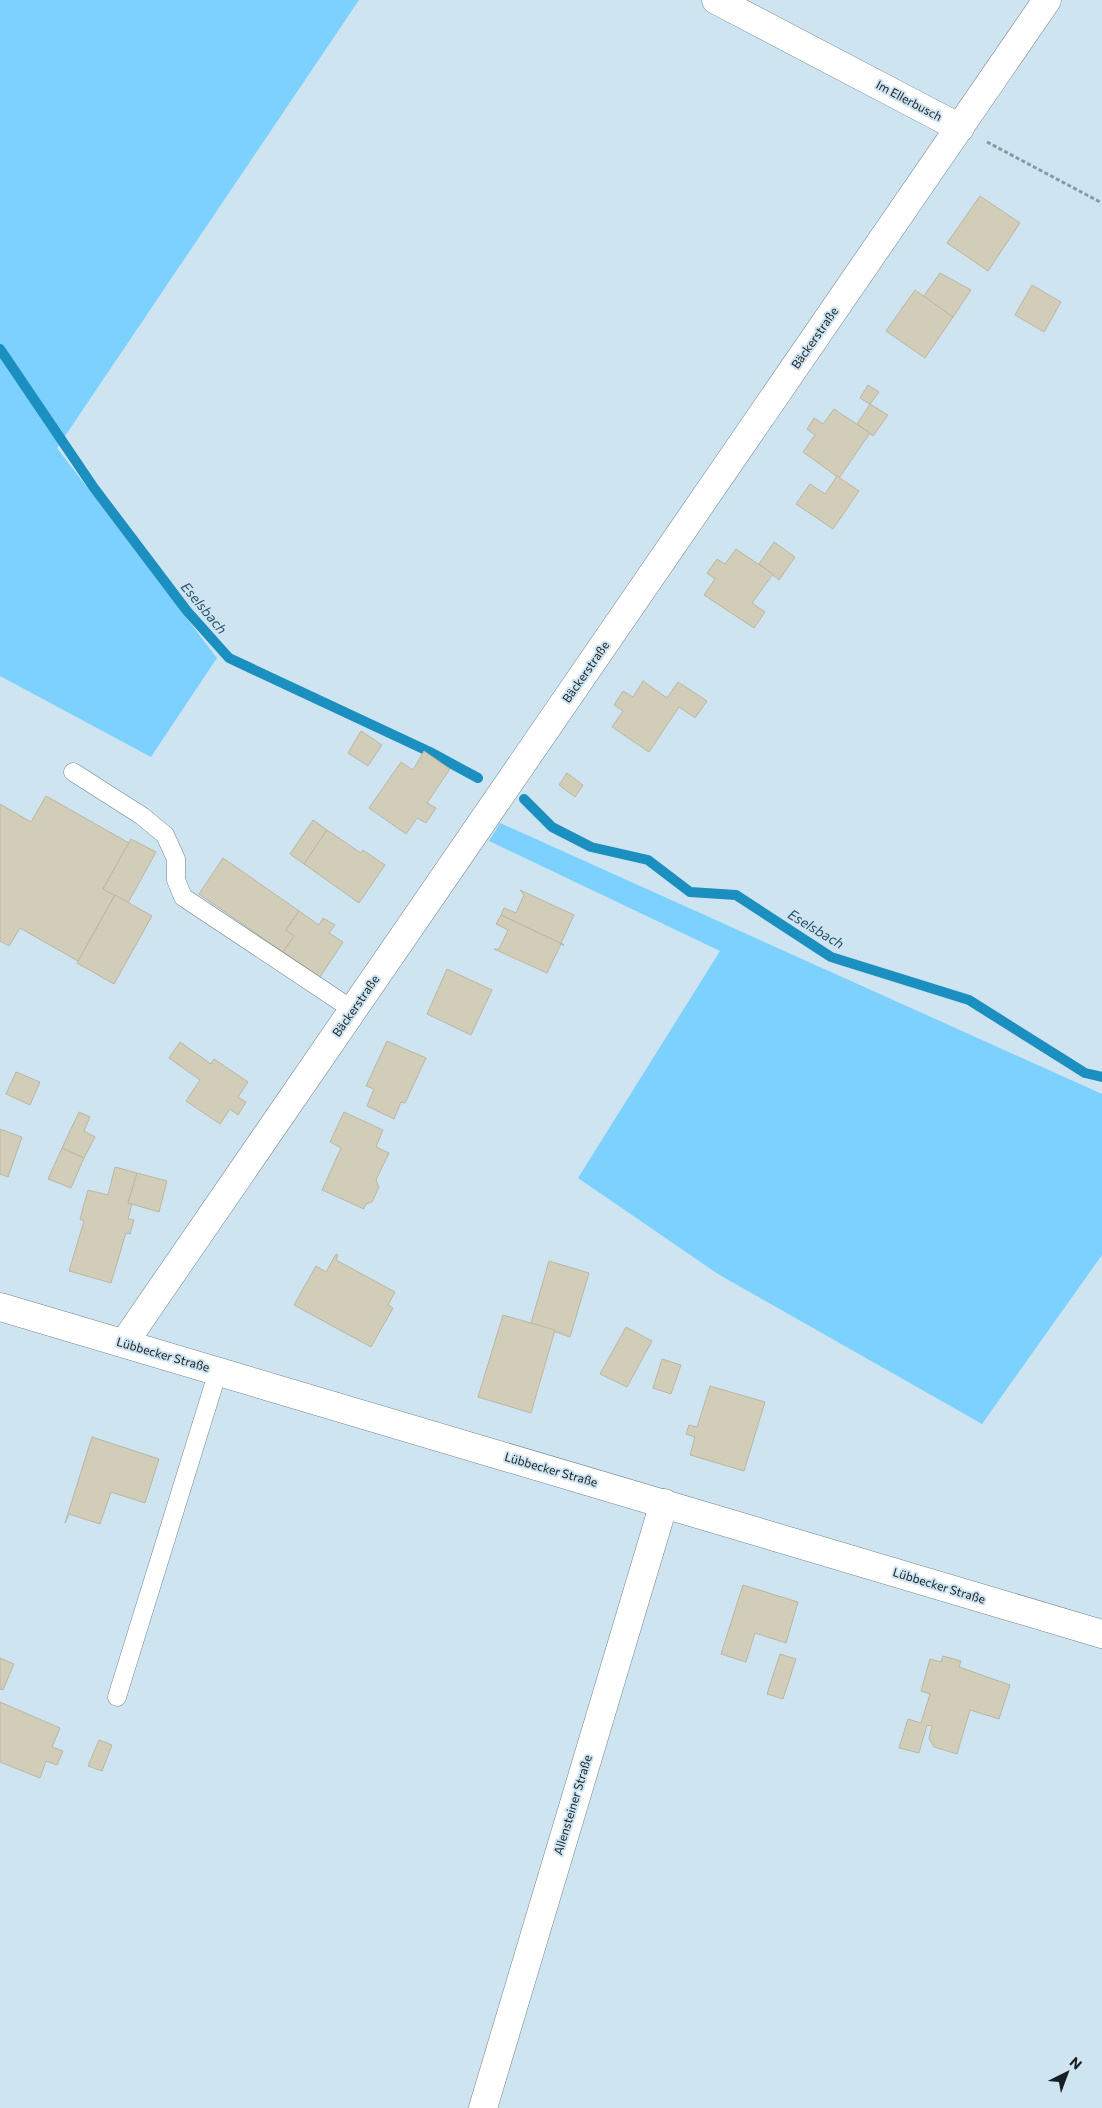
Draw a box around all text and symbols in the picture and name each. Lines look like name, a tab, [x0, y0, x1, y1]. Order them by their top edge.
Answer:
street label: Im Ellerbusch	[874, 77, 945, 123]
street label: Bäckerstraße	[788, 304, 841, 371]
water label: Eselsbach	[178, 578, 231, 637]
street label: Bäckerstraße	[559, 638, 612, 705]
water label: Eselsbach	[785, 905, 847, 952]
street label: Bäckerstraße	[329, 972, 382, 1039]
street label: Lübbecker Straße	[115, 1334, 211, 1374]
street label: Lübbecker Straße	[503, 1449, 599, 1489]
street label: Lübbecker Straße	[891, 1564, 987, 1606]
street label: Allensteiner Straße	[550, 1753, 594, 1856]
north arrow	[1042, 2048, 1092, 2098]
text: N	[1066, 2053, 1086, 2073]

